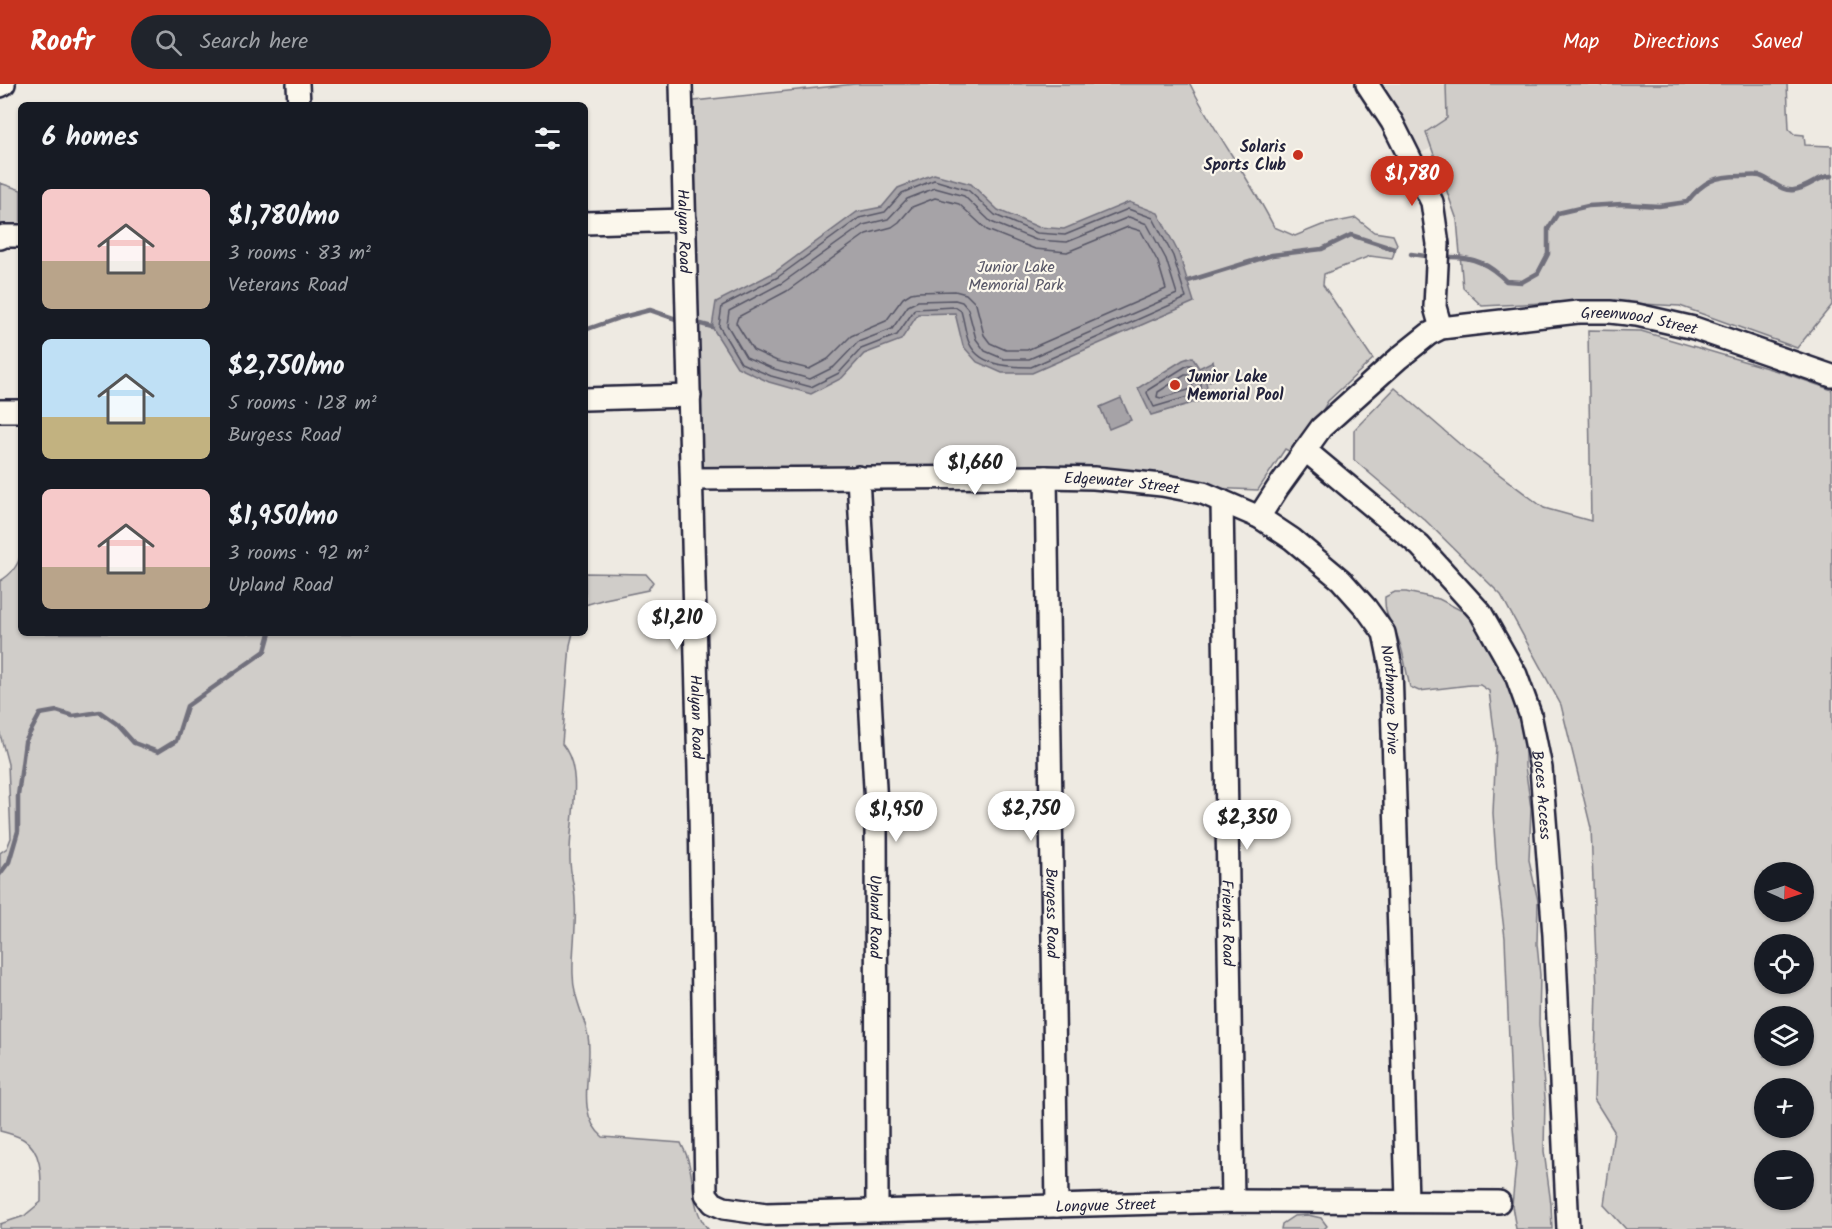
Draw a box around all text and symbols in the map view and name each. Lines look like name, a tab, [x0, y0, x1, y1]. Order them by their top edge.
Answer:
search box	[131, 15, 551, 69]
text: Roofr	[30, 20, 95, 65]
text: Search here	[200, 25, 308, 60]
icon: search	[152, 26, 185, 59]
text: Map	[1563, 26, 1599, 59]
text: Directions	[1632, 26, 1719, 59]
text: Saved	[1752, 26, 1802, 59]
text: 6 homes	[42, 117, 139, 159]
icon: filters	[531, 122, 564, 155]
place label: Solaris Sports Club	[1204, 135, 1287, 178]
marker: Solaris Sports Club	[1291, 148, 1305, 162]
pin: $1,780	[1363, 156, 1461, 207]
text: $1,780	[1385, 159, 1439, 191]
street label: Halyan Road	[670, 189, 697, 274]
text: $1,780/mo	[228, 196, 340, 238]
icon: home	[90, 213, 162, 285]
text: 3 rooms · 83 m²	[228, 238, 371, 270]
park label: Junior Lake Memorial Park	[968, 255, 1064, 298]
text: Veterans Road	[228, 270, 348, 302]
street label: Greenwood Street	[1581, 301, 1702, 343]
text: $2,750/mo	[228, 346, 345, 388]
icon: home	[90, 363, 162, 435]
place label: Junior Lake Memorial Pool	[1187, 365, 1284, 408]
marker: Junior Lake Memorial Pool	[1168, 378, 1182, 392]
text: 5 rooms · 128 m²	[228, 388, 377, 420]
text: Burgess Road	[228, 420, 341, 452]
pin: $1,660	[926, 445, 1024, 496]
text: $1,660	[947, 448, 1003, 480]
street label: Edgewater Street	[1064, 466, 1182, 502]
text: $1,950/mo	[228, 496, 338, 538]
icon: home	[90, 513, 162, 585]
text: 3 rooms · 92 m²	[228, 538, 369, 570]
text: Upland Road	[228, 570, 333, 602]
pin: $1,210	[628, 600, 726, 651]
text: $1,210	[651, 603, 703, 635]
street label: Northmore Drive	[1373, 642, 1405, 755]
street label: Halyan Road	[682, 674, 710, 760]
street label: Boces Access	[1524, 748, 1558, 841]
pin: $2,750	[982, 791, 1080, 842]
pin: $1,950	[847, 792, 945, 843]
text: $2,750	[1002, 794, 1060, 826]
text: $1,950	[869, 795, 923, 827]
pin: $2,350	[1198, 800, 1296, 851]
text: $2,350	[1217, 803, 1277, 835]
north arrow	[1754, 862, 1814, 922]
map controls	[1754, 862, 1814, 1210]
street label: Burgess Road	[1038, 868, 1064, 959]
street label: Upland Road	[862, 875, 887, 959]
street label: Friends Road	[1214, 879, 1240, 967]
button: locate	[1754, 934, 1814, 994]
button: layers	[1754, 1006, 1814, 1066]
button: +	[1754, 1078, 1814, 1138]
button: −	[1754, 1150, 1814, 1210]
street label: Longvue Street	[1055, 1192, 1157, 1220]

